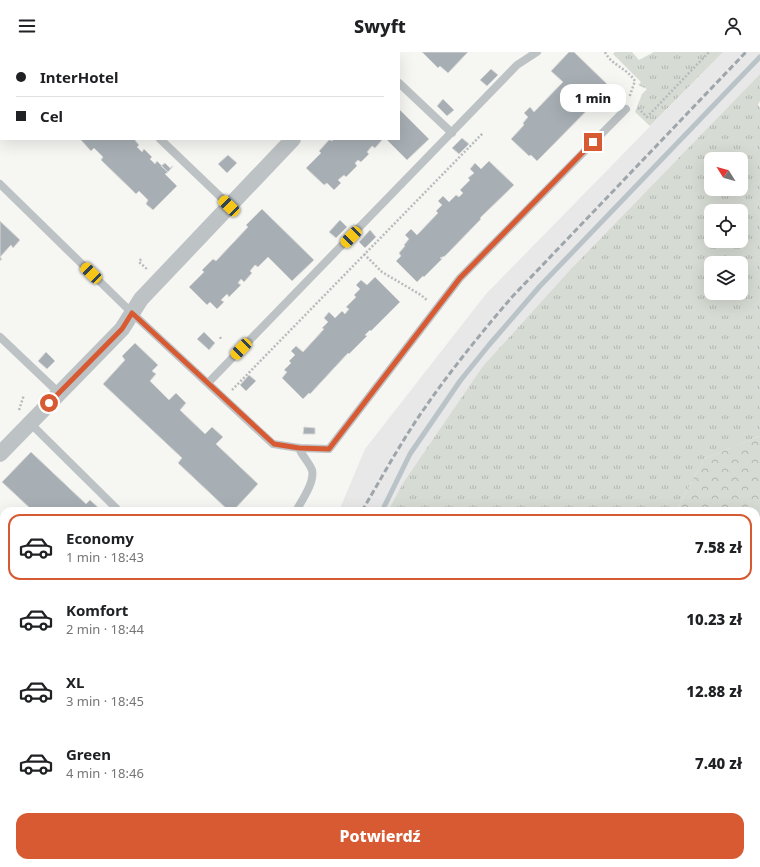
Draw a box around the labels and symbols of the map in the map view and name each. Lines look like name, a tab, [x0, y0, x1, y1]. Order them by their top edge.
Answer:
callout: 1 min	[560, 84, 626, 112]
route end	[584, 133, 602, 151]
north arrow	[704, 152, 748, 196]
car	[216, 193, 242, 219]
car	[338, 224, 364, 250]
car	[78, 260, 104, 286]
car	[228, 336, 254, 362]
route start	[40, 394, 58, 412]

